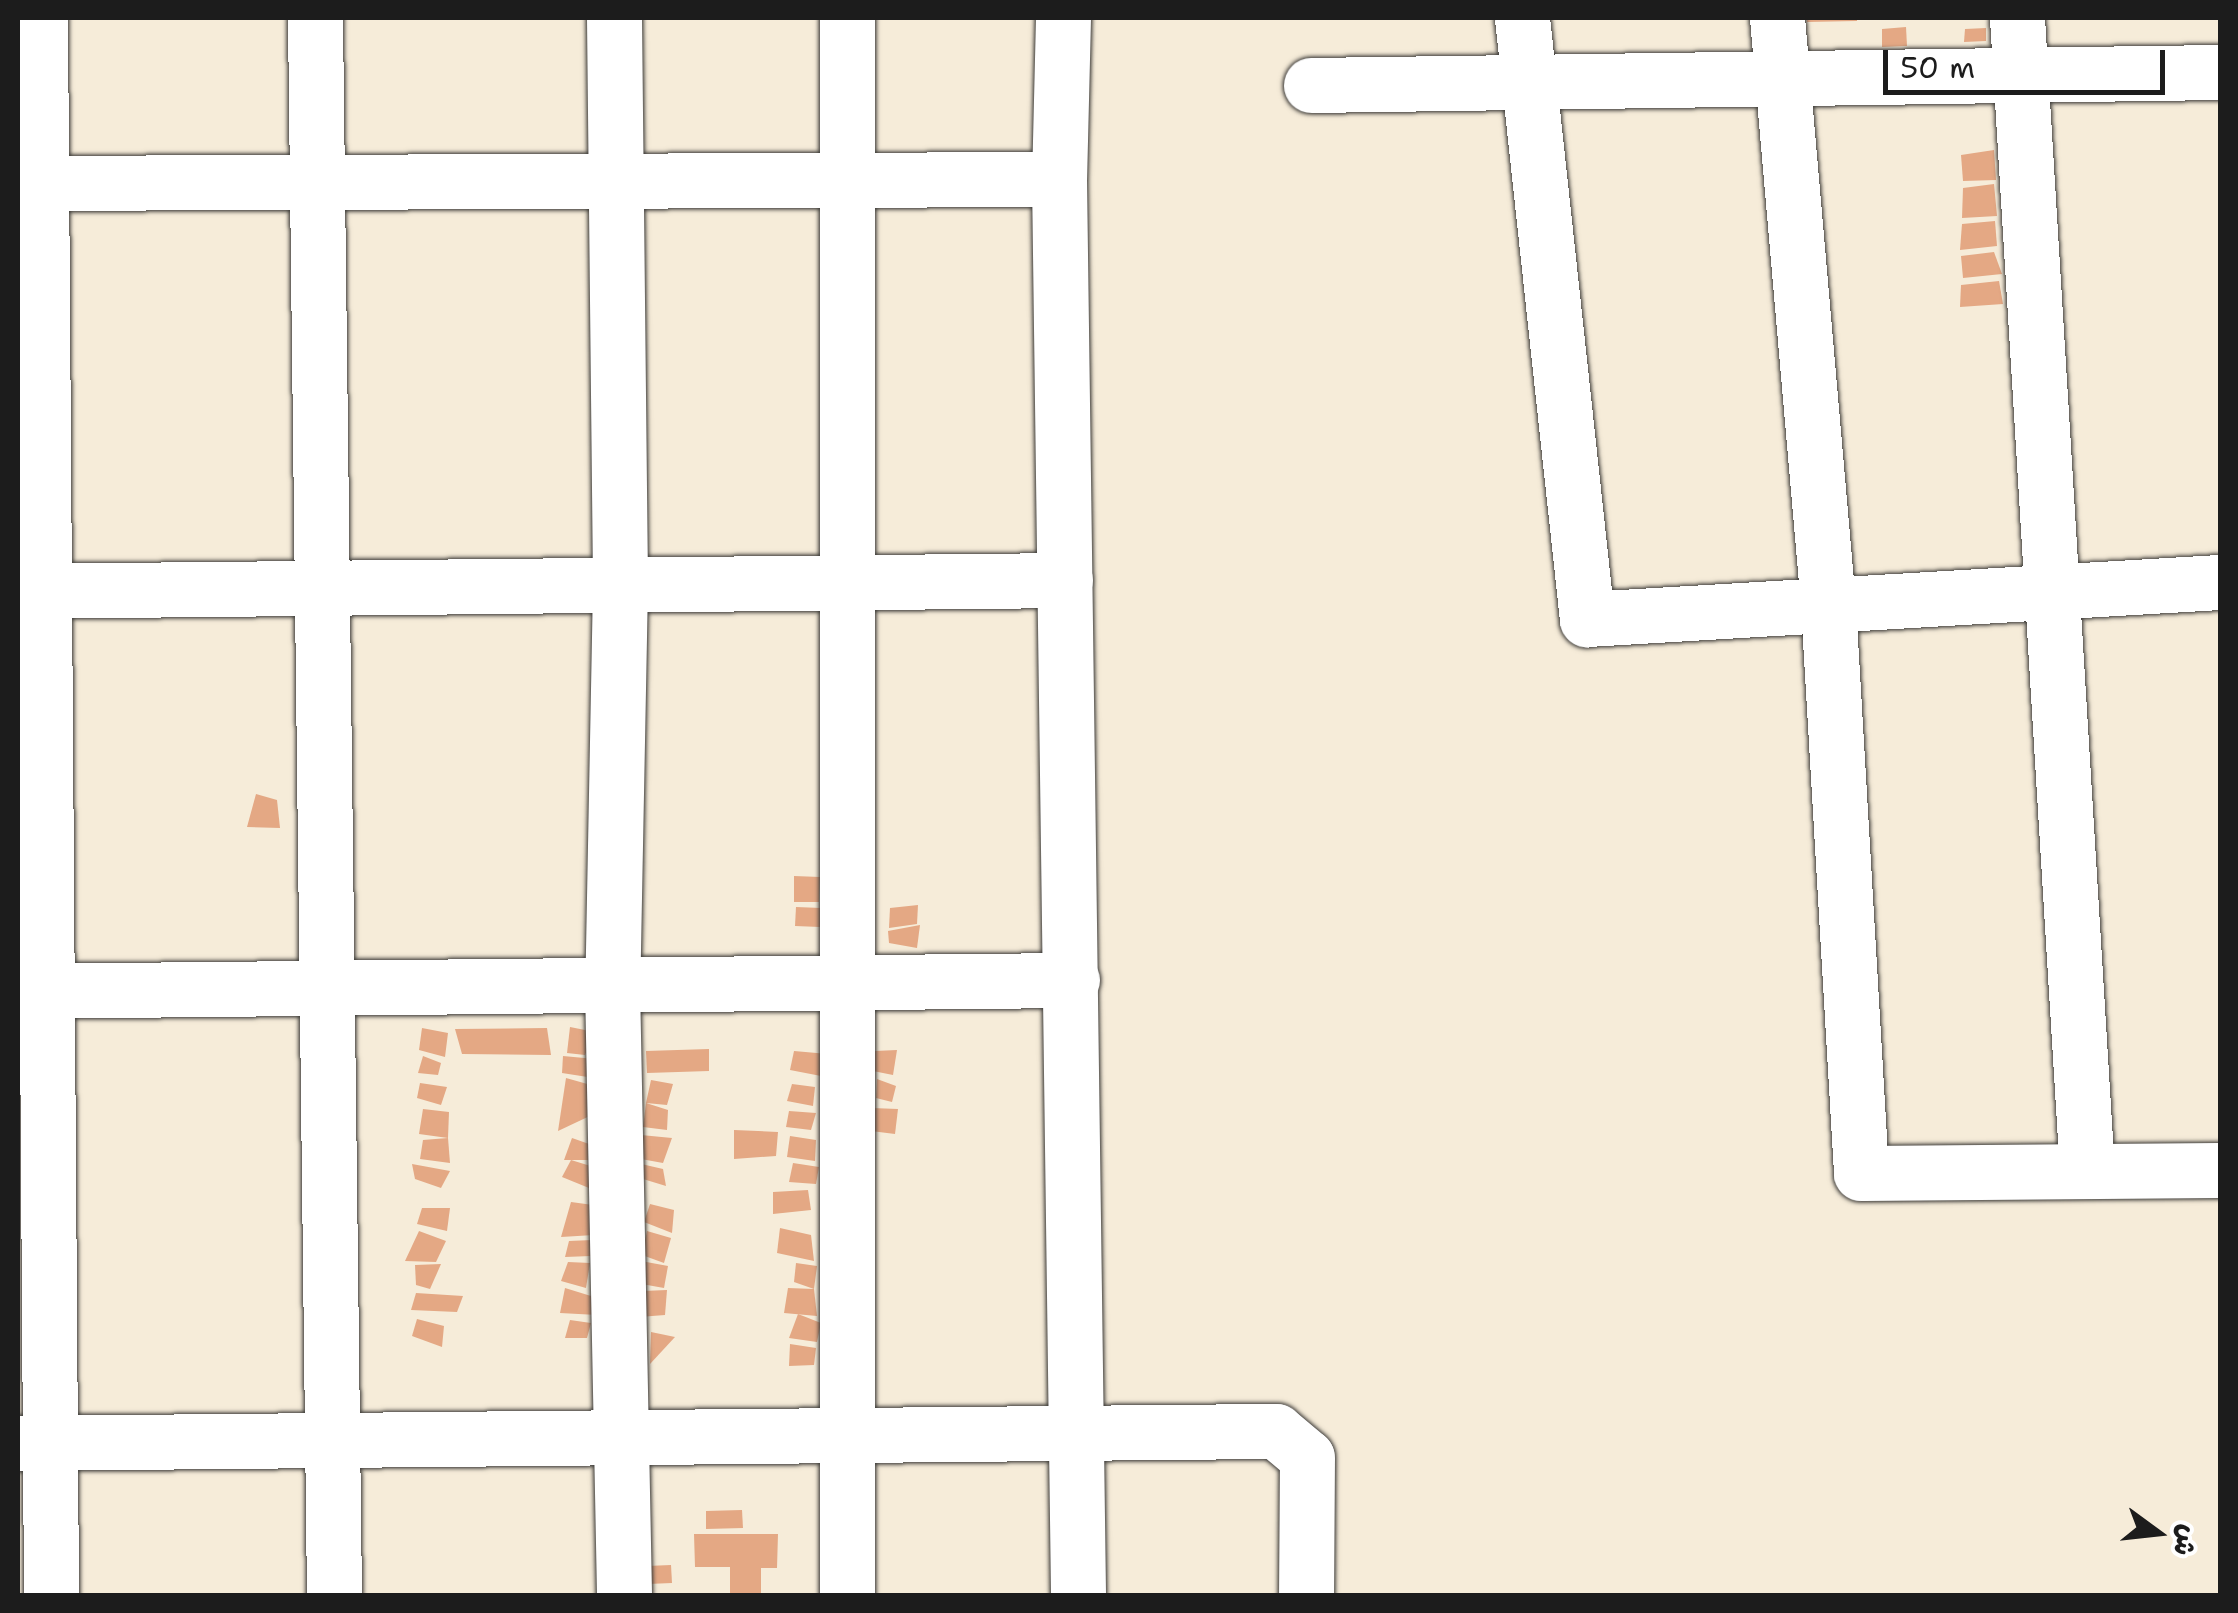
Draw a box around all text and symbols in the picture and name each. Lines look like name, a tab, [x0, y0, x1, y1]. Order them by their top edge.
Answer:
scale bar	[1888, 30, 2170, 92]
text: 50 m	[1900, 47, 1975, 88]
north arrow	[2108, 1483, 2208, 1583]
text: ش	[2165, 1521, 2209, 1561]

